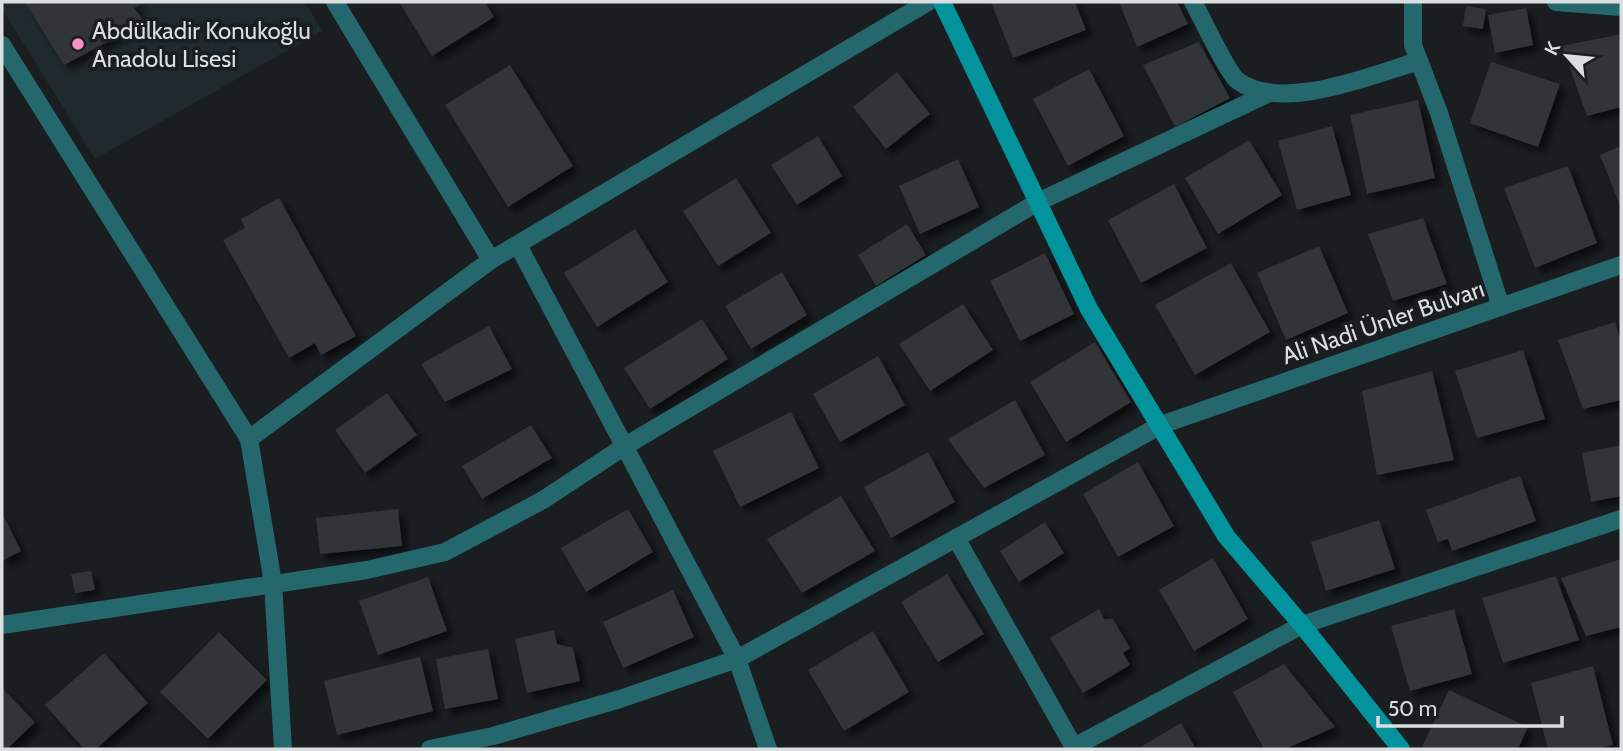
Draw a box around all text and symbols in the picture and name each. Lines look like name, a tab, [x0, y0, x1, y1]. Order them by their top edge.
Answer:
place label: Abdülkadir Konukoğlu Anadolu Lisesi	[92, 16, 311, 73]
north arrow	[1532, 21, 1602, 91]
marker: Abdülkadir Konukoğlu Anadolu Lisesi	[70, 36, 86, 52]
text: K	[1539, 38, 1565, 59]
street label: Ali Nadi Ünler Bulvarı	[1278, 274, 1488, 370]
scale bar	[1378, 684, 1562, 728]
text: 50 m	[1388, 696, 1437, 721]

